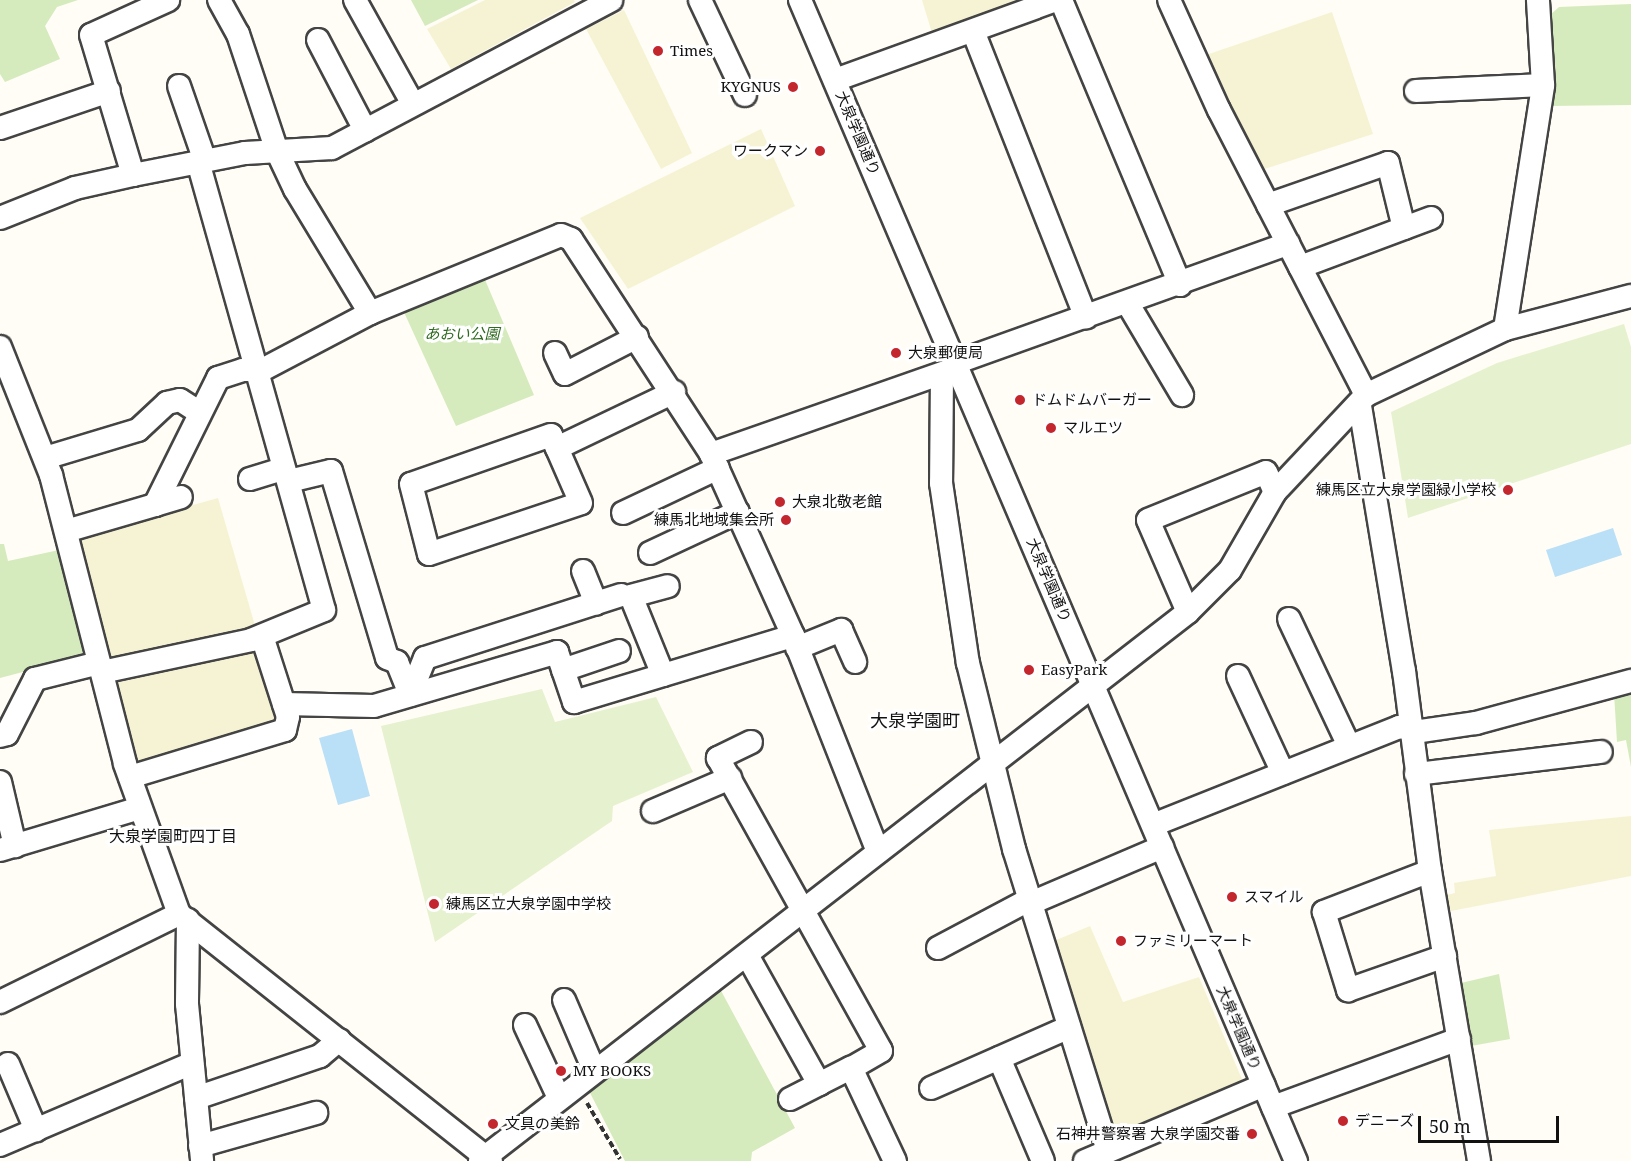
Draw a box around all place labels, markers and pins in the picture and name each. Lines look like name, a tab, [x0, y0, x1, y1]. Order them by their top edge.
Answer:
place label: Times	[670, 42, 713, 60]
marker: Times	[651, 44, 665, 58]
place label: KYGNUS	[721, 78, 781, 96]
marker: KYGNUS	[786, 80, 800, 94]
place label: ワークマン	[733, 142, 808, 160]
marker: ワークマン	[813, 144, 827, 158]
place label: 大泉郵便局	[908, 344, 983, 362]
marker: 大泉郵便局	[889, 346, 903, 360]
place label: ドムドムバーガー	[1032, 391, 1152, 409]
marker: ドムドムバーガー	[1013, 393, 1027, 407]
place label: マルエツ	[1063, 419, 1123, 437]
marker: マルエツ	[1044, 421, 1058, 435]
place label: 練馬区立大泉学園緑小学校	[1316, 481, 1496, 499]
marker: 練馬区立大泉学園緑小学校	[1501, 483, 1515, 497]
place label: 大泉北敬老館	[792, 493, 882, 511]
marker: 大泉北敬老館	[773, 495, 787, 509]
place label: 練馬北地域集会所	[654, 511, 774, 529]
marker: 練馬北地域集会所	[779, 513, 793, 527]
place label: EasyPark	[1041, 661, 1107, 679]
marker: EasyPark	[1022, 663, 1036, 677]
place label: スマイル	[1244, 888, 1304, 906]
marker: スマイル	[1225, 890, 1239, 904]
place label: 練馬区立大泉学園中学校	[446, 895, 611, 913]
marker: 練馬区立大泉学園中学校	[427, 897, 441, 911]
place label: ファミリーマート	[1133, 932, 1253, 950]
marker: ファミリーマート	[1114, 934, 1128, 948]
place label: MY BOOKS	[573, 1062, 651, 1080]
marker: MY BOOKS	[554, 1064, 568, 1078]
place label: デニーズ	[1355, 1112, 1415, 1130]
marker: デニーズ	[1336, 1114, 1350, 1128]
place label: 文具の美鈴	[505, 1115, 580, 1133]
marker: 文具の美鈴	[486, 1117, 500, 1131]
place label: 石神井警察署 大泉学園交番	[1056, 1125, 1240, 1143]
marker: 石神井警察署 大泉学園交番	[1245, 1127, 1259, 1141]

